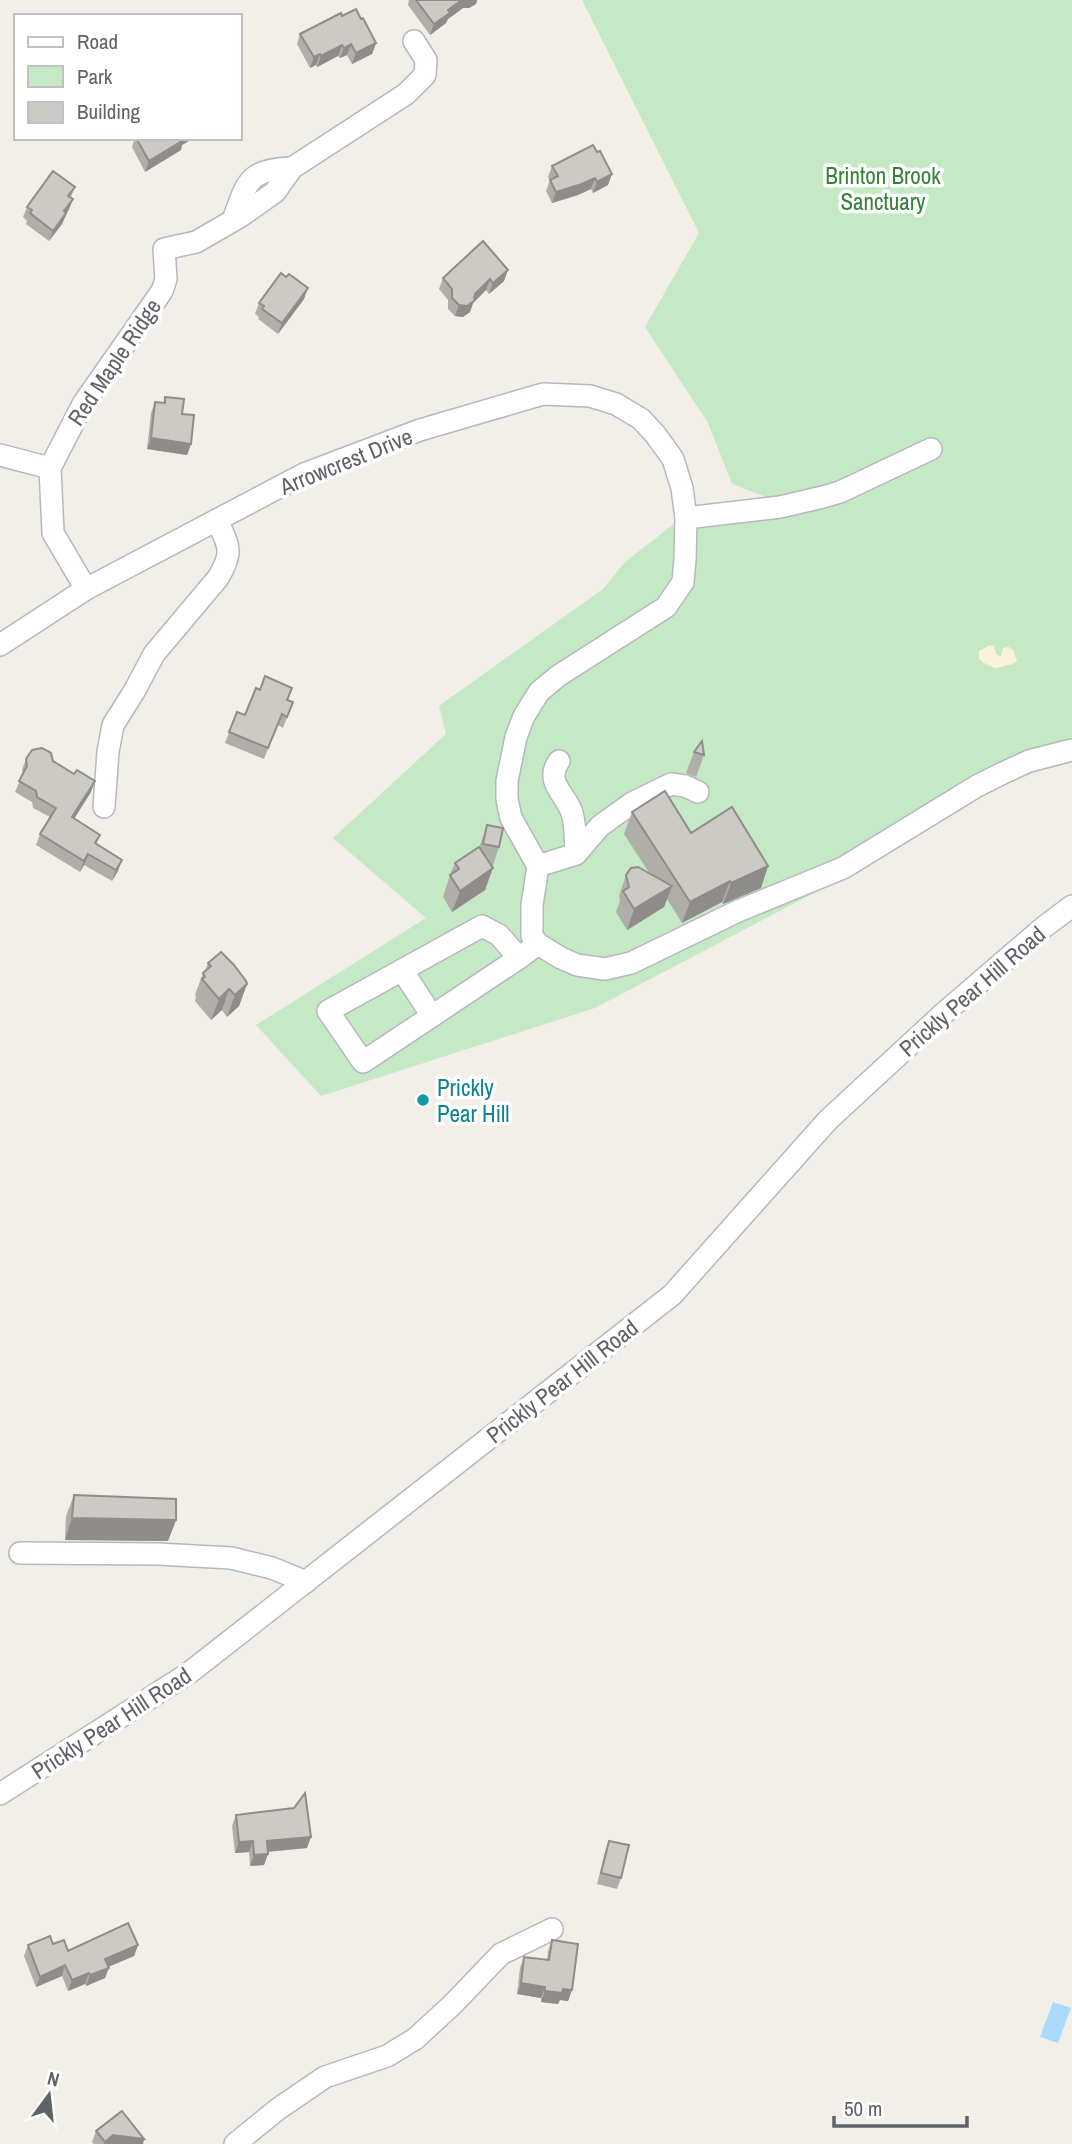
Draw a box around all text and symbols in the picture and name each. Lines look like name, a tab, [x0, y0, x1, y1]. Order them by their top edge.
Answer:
legend	[14, 14, 242, 140]
text: Road	[77, 27, 118, 56]
text: Park	[77, 62, 113, 91]
text: Building	[77, 97, 141, 126]
park label: Brinton Brook Sanctuary	[825, 160, 941, 217]
street label: Red Maple Ridge	[60, 292, 168, 432]
street label: Arrowcrest Drive	[274, 420, 417, 502]
street label: Prickly Pear Hill Road	[892, 919, 1052, 1063]
place label: Prickly Pear Hill	[437, 1072, 509, 1129]
marker: Prickly Pear Hill	[415, 1092, 431, 1108]
street label: Prickly Pear Hill Road	[480, 1312, 644, 1450]
street label: Prickly Pear Hill Road	[25, 1660, 197, 1786]
north arrow	[14, 2060, 84, 2130]
text: N	[45, 2065, 62, 2093]
scale bar	[834, 2084, 967, 2128]
text: 50 m	[844, 2094, 882, 2123]

